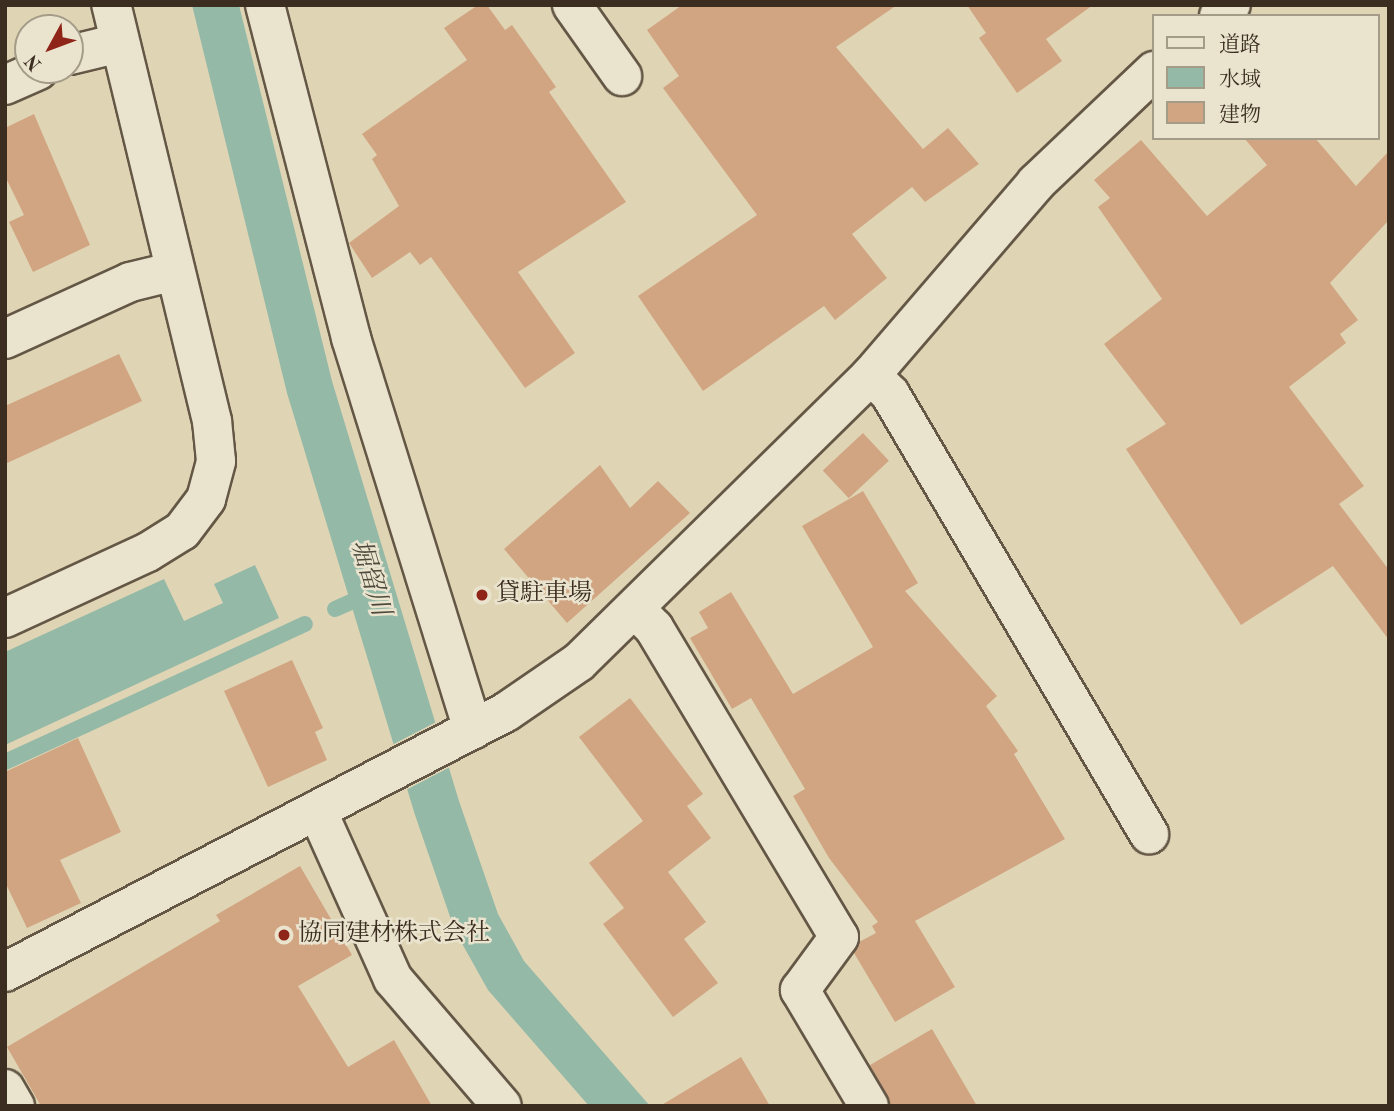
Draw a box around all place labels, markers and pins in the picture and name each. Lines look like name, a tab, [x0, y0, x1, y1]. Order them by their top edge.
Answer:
place label: 貸駐車場	[496, 581, 592, 609]
marker: 貸駐車場	[474, 587, 490, 603]
place label: 協同建材株式会社	[298, 921, 490, 949]
marker: 協同建材株式会社	[276, 927, 292, 943]

